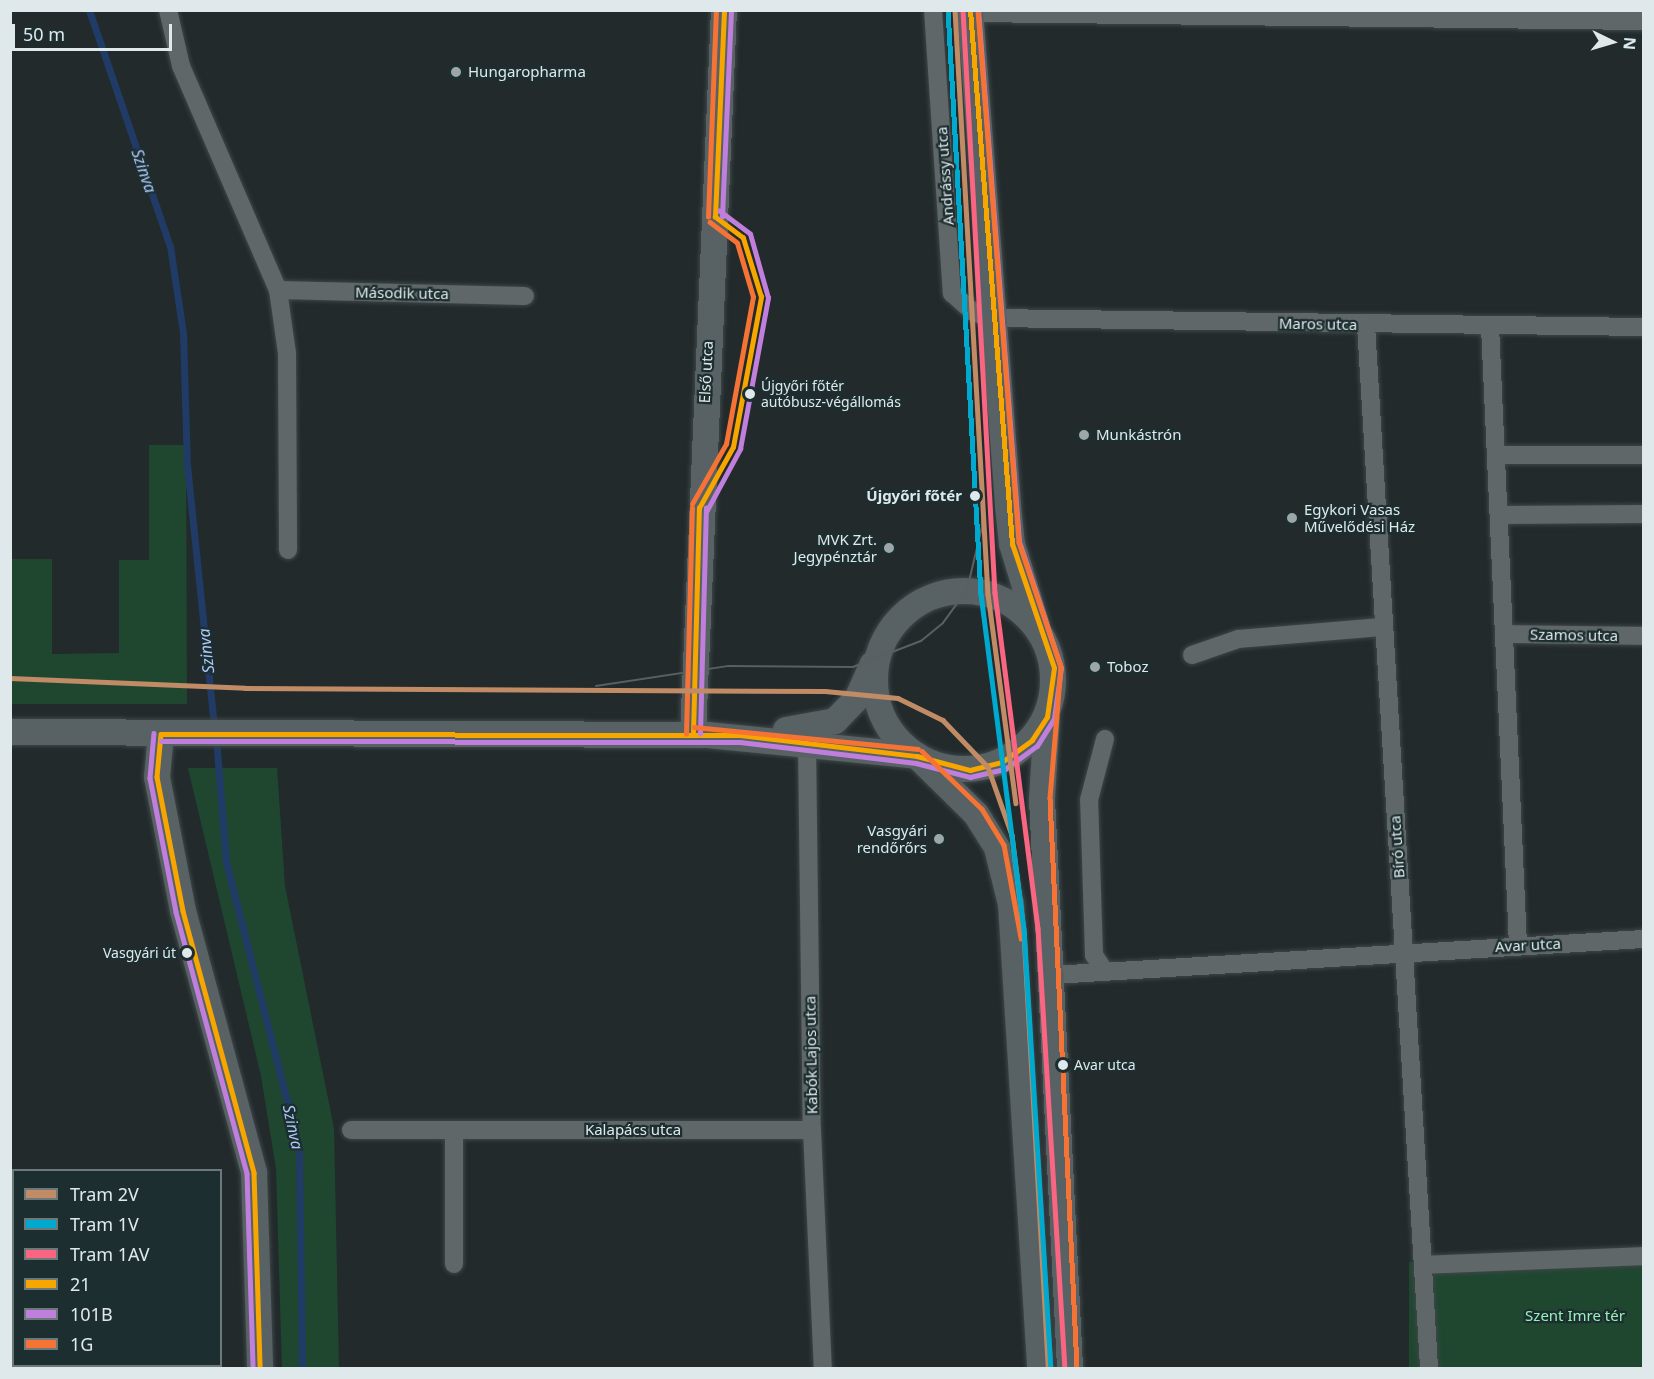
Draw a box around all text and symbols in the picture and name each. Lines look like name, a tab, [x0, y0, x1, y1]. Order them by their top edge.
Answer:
scale bar	[15, 12, 176, 50]
north arrow	[1582, 12, 1642, 72]
text: 50 m	[23, 22, 65, 46]
text: N	[1618, 36, 1641, 51]
place label: Hungaropharma	[468, 63, 586, 81]
marker: Hungaropharma	[449, 65, 463, 79]
street label: Andrássy utca	[933, 126, 957, 226]
water label: Szinva	[128, 147, 160, 195]
street label: Második utca	[355, 283, 449, 303]
street label: Maros utca	[1279, 314, 1357, 334]
street label: Első utca	[695, 340, 717, 404]
place label: Újgyőri főtér autóbusz-végállomás	[761, 378, 901, 410]
marker: Újgyőri főtér autóbusz-végállomás	[744, 388, 756, 400]
place label: Munkástrón	[1096, 426, 1181, 444]
marker: Munkástrón	[1077, 428, 1091, 442]
place label: Újgyőri főtér	[866, 487, 962, 505]
marker: Újgyőri főtér	[966, 487, 984, 505]
place label: Egykori Vasas Művelődési Ház	[1304, 500, 1415, 535]
marker: Egykori Vasas Művelődési Ház	[1285, 511, 1299, 525]
place label: MVK Zrt. Jegypénztár	[794, 530, 877, 565]
marker: MVK Zrt. Jegypénztár	[882, 541, 896, 555]
street label: Szamos utca	[1530, 625, 1618, 645]
water label: Szinva	[194, 628, 218, 674]
place label: Toboz	[1107, 658, 1149, 676]
marker: Toboz	[1088, 660, 1102, 674]
street label: Bíró utca	[1386, 815, 1408, 879]
place label: Vasgyári rendőrőrs	[857, 821, 927, 856]
marker: Vasgyári rendőrőrs	[932, 832, 946, 846]
street label: Avar utca	[1495, 934, 1561, 956]
place label: Vasgyári út	[103, 945, 176, 961]
marker: Vasgyári út	[181, 947, 193, 959]
street label: Kabók Lajos utca	[801, 996, 821, 1114]
place label: Avar utca	[1074, 1057, 1136, 1073]
marker: Avar utca	[1057, 1059, 1069, 1071]
water label: Szinva	[279, 1103, 307, 1151]
street label: Kalapács utca	[585, 1121, 681, 1139]
legend	[12, 1169, 222, 1367]
text: Tram 2V	[70, 1182, 139, 1206]
text: Tram 1V	[70, 1212, 139, 1236]
text: Tram 1AV	[70, 1242, 150, 1266]
text: 21	[70, 1272, 91, 1296]
text: 101B	[70, 1302, 113, 1326]
park label: Szent Imre tér	[1525, 1307, 1625, 1325]
text: 1G	[70, 1332, 93, 1356]

